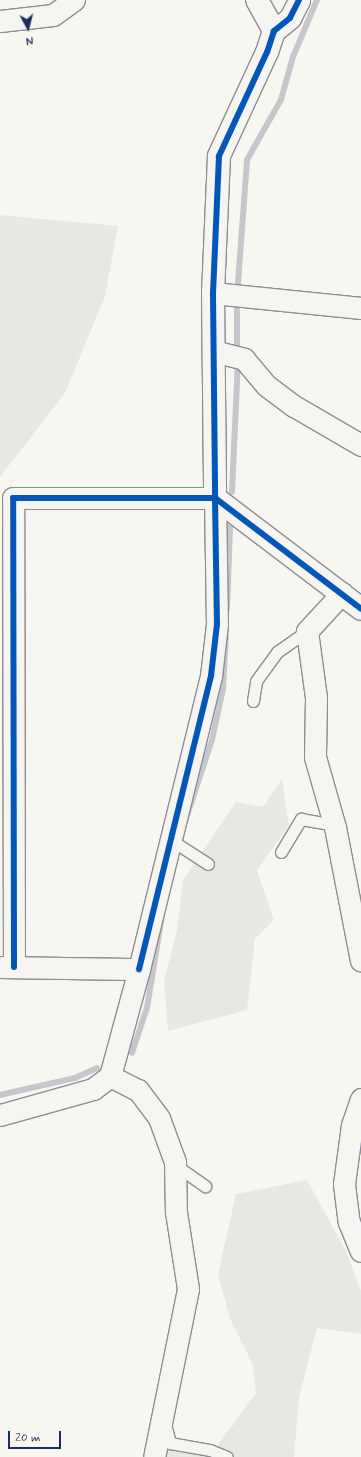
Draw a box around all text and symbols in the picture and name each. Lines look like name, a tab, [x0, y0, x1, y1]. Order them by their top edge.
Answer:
north arrow	[8, 8, 48, 48]
text: N	[25, 33, 34, 47]
scale bar	[10, 1423, 63, 1449]
text: 20 m	[15, 1430, 41, 1446]

